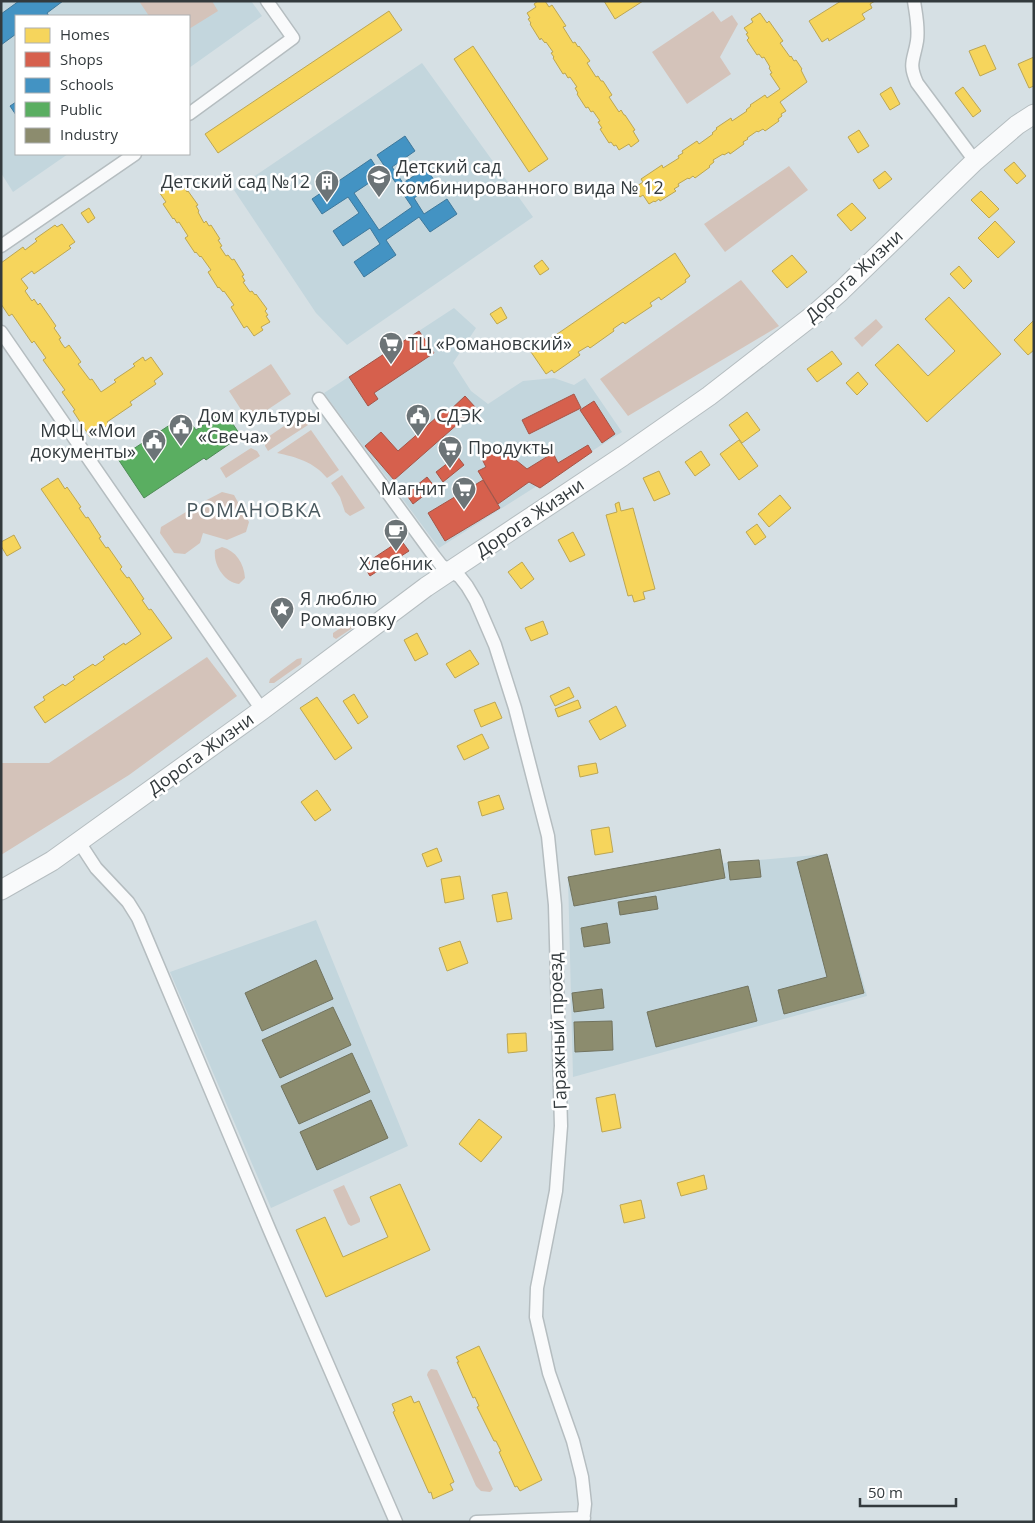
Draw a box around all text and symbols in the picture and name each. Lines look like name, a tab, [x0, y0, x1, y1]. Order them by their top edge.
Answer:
legend	[15, 15, 190, 155]
text: Homes	[60, 24, 110, 44]
text: Shops	[60, 49, 103, 69]
text: Schools	[60, 74, 114, 94]
text: Public	[60, 99, 102, 119]
text: Industry	[60, 124, 118, 144]
place label: Детский сад комбинированного вида № 12	[396, 154, 664, 199]
school or university icon: Детский сад комбинированного вида № 12	[366, 164, 392, 198]
place label: Детский сад №12	[161, 169, 310, 193]
building icon: Детский сад №12	[314, 169, 340, 203]
street label: Дорога Жизни	[799, 224, 907, 327]
supermarket icon: ТЦ «Романовский»	[378, 331, 404, 365]
place label: ТЦ «Романовский»	[408, 331, 572, 355]
place label: Дом культуры «Свеча»	[198, 403, 321, 448]
public building icon: СДЭК	[405, 403, 431, 437]
place label: СДЭК	[436, 403, 482, 427]
public building icon: Дом культуры «Свеча»	[168, 413, 194, 447]
place label: МФЦ «Мои документы»	[31, 418, 136, 463]
public building icon: МФЦ «Мои документы»	[141, 428, 167, 462]
supermarket icon: Продукты	[437, 435, 463, 469]
place label: Продукты	[468, 435, 554, 459]
street label: Дорога Жизни	[471, 472, 588, 562]
place label: Магнит	[381, 476, 447, 500]
supermarket icon: Магнит	[451, 476, 477, 510]
district label: РОМАНОВКА	[186, 496, 322, 523]
cafe icon: Хлебник	[383, 518, 409, 552]
place label: Хлебник	[359, 551, 434, 575]
place label: Я люблю Романовку	[300, 586, 397, 631]
place icon: Я люблю Романовку	[269, 596, 295, 630]
street label: Дорога Жизни	[143, 707, 258, 800]
street label: Гаражный проезд	[542, 952, 572, 1110]
scale bar	[860, 1476, 956, 1508]
text: 50 m	[868, 1482, 903, 1502]

